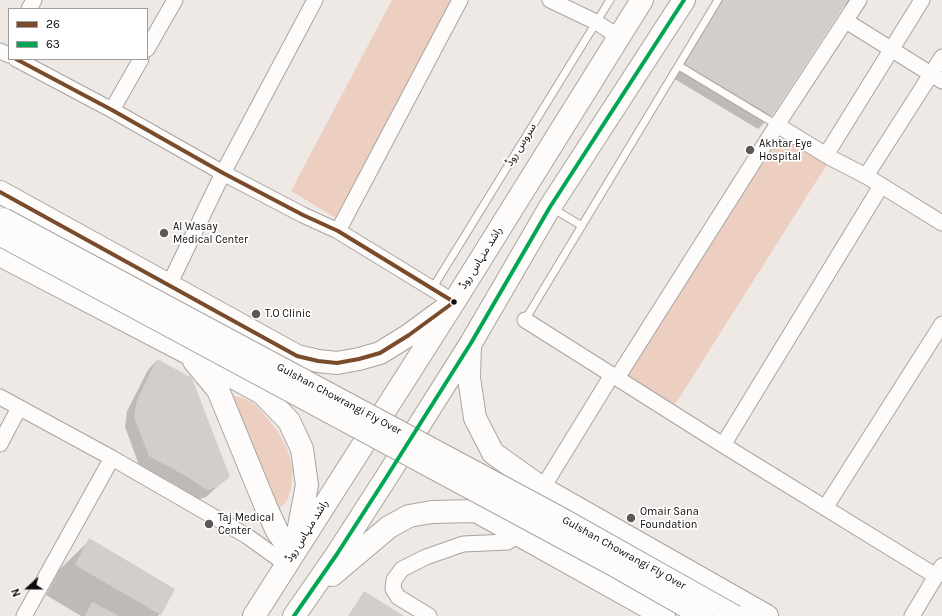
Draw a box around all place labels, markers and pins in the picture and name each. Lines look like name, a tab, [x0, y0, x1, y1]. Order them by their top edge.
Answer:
place label: Akhtar Eye Hospital	[759, 137, 812, 163]
marker: Akhtar Eye Hospital	[744, 144, 756, 156]
place label: Al Wasay Medical Center	[173, 220, 248, 246]
marker: Al Wasay Medical Center	[158, 227, 170, 239]
unlabelled marker	[449, 297, 459, 307]
place label: T.O Clinic	[265, 307, 311, 321]
marker: T.O Clinic	[250, 308, 262, 320]
place label: Omair Sana Foundation	[640, 505, 699, 531]
place label: Taj Medical Center	[218, 511, 274, 537]
marker: Omair Sana Foundation	[625, 512, 637, 524]
marker: Taj Medical Center	[203, 518, 215, 530]

